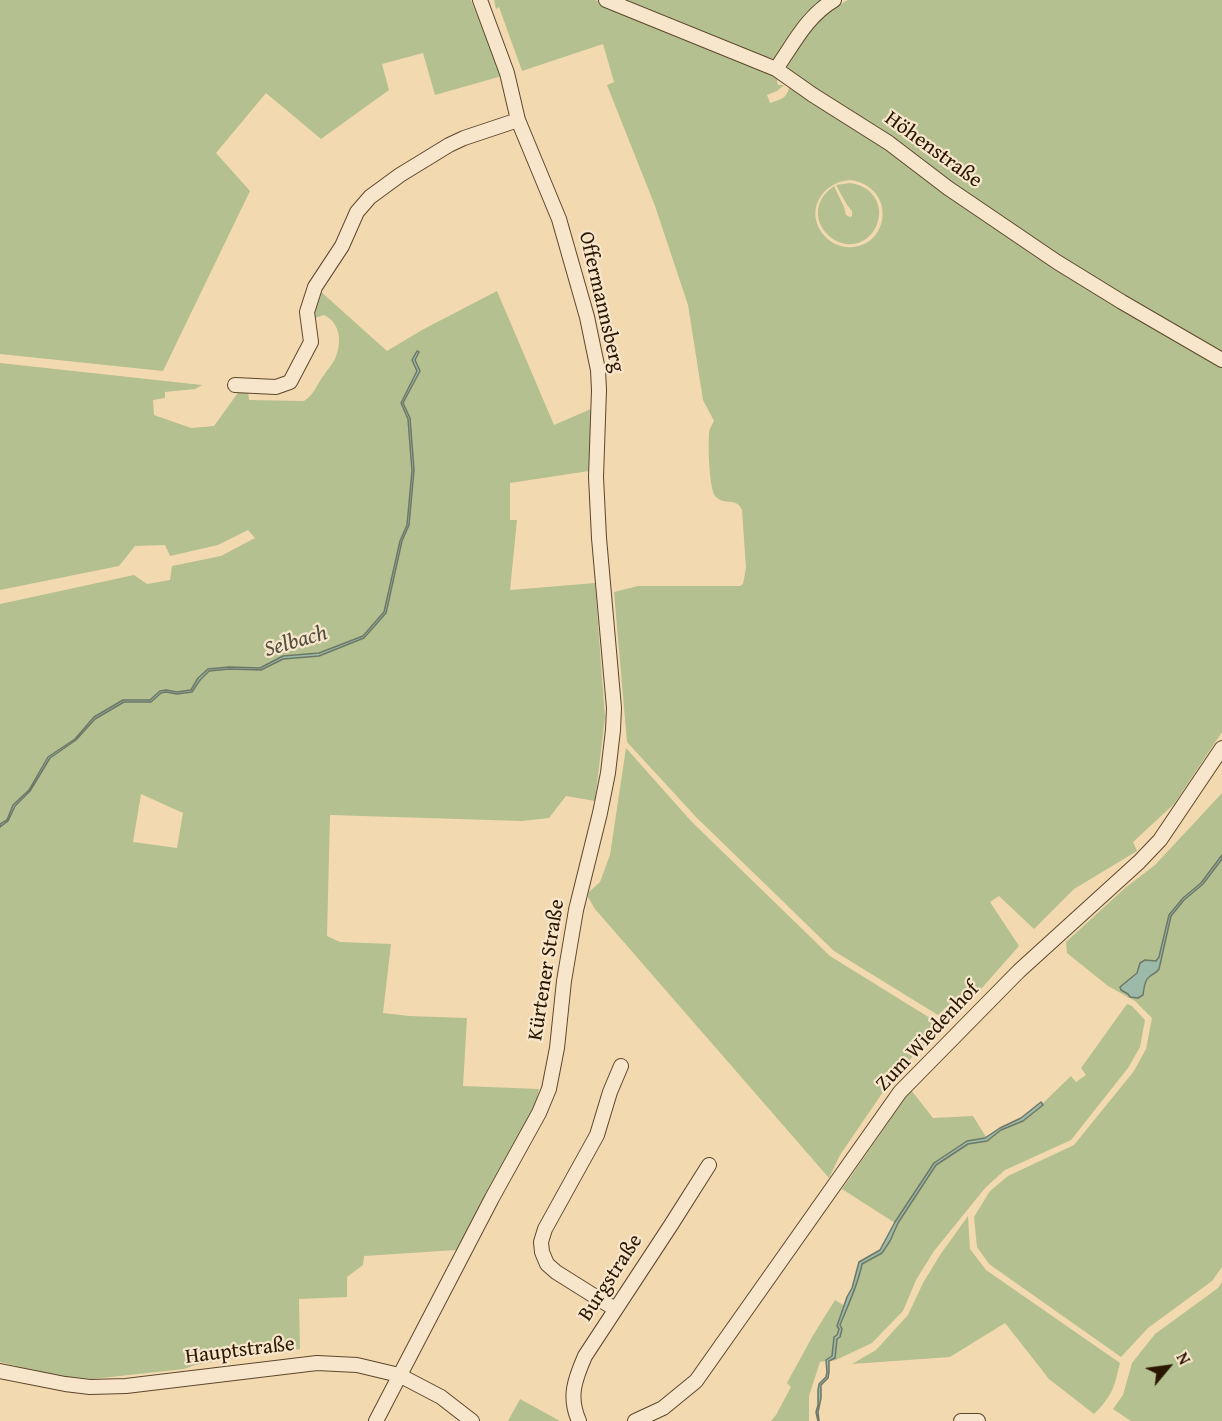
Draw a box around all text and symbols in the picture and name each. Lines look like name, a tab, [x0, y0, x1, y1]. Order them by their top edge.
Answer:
street label: Höhenstraße	[879, 106, 987, 194]
street label: Offermannsberg	[573, 229, 629, 375]
water label: Selbach	[261, 620, 331, 664]
street label: Kürtener Straße	[523, 897, 571, 1043]
street label: Zum Wiedenhof	[871, 977, 985, 1097]
street label: Burgstraße	[574, 1230, 648, 1326]
street label: Hauptstraße	[184, 1332, 296, 1370]
north arrow	[1138, 1337, 1198, 1397]
text: N	[1171, 1348, 1197, 1369]

